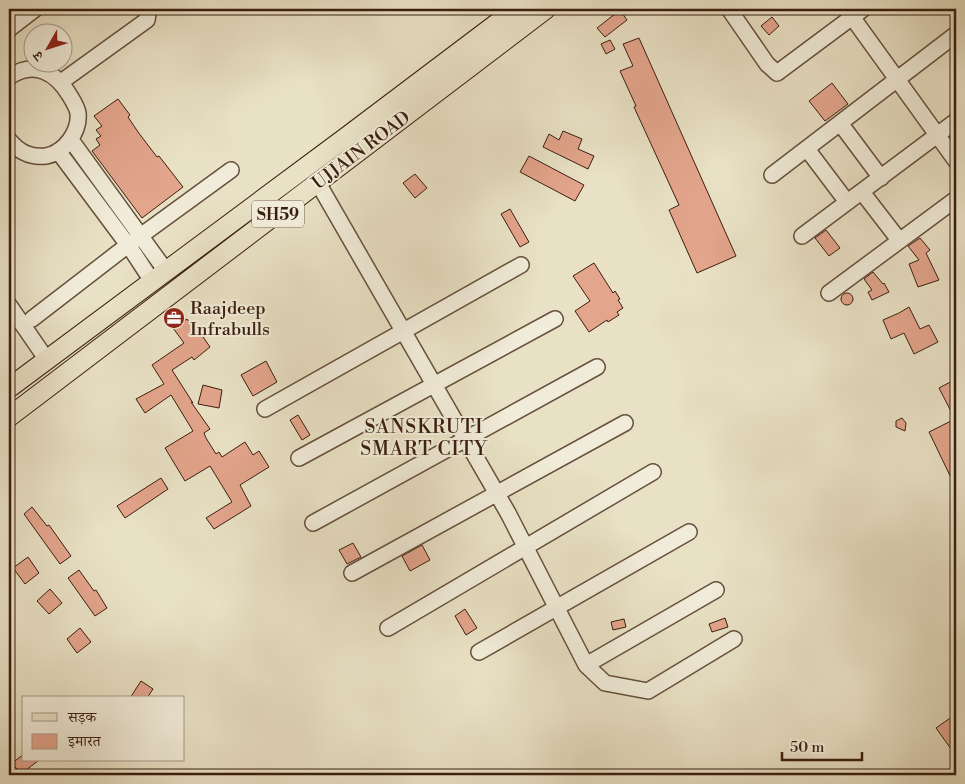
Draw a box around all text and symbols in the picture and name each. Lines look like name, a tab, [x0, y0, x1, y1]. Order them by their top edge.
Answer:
north arrow	[22, 22, 72, 72]
text: उ	[29, 46, 49, 65]
street label: UJJAIN ROAD	[308, 106, 415, 195]
road number: SH59	[252, 200, 304, 228]
place label: Raajdeep Infrabulls	[190, 297, 270, 341]
office icon: Raajdeep Infrabulls	[162, 306, 186, 330]
district label: SANSKRUTI SMART CITY	[360, 415, 488, 461]
legend	[22, 696, 185, 762]
text: सड़क	[67, 708, 97, 727]
scale bar	[782, 729, 862, 761]
text: इमारत	[67, 732, 102, 751]
text: 50 m	[790, 738, 824, 757]

